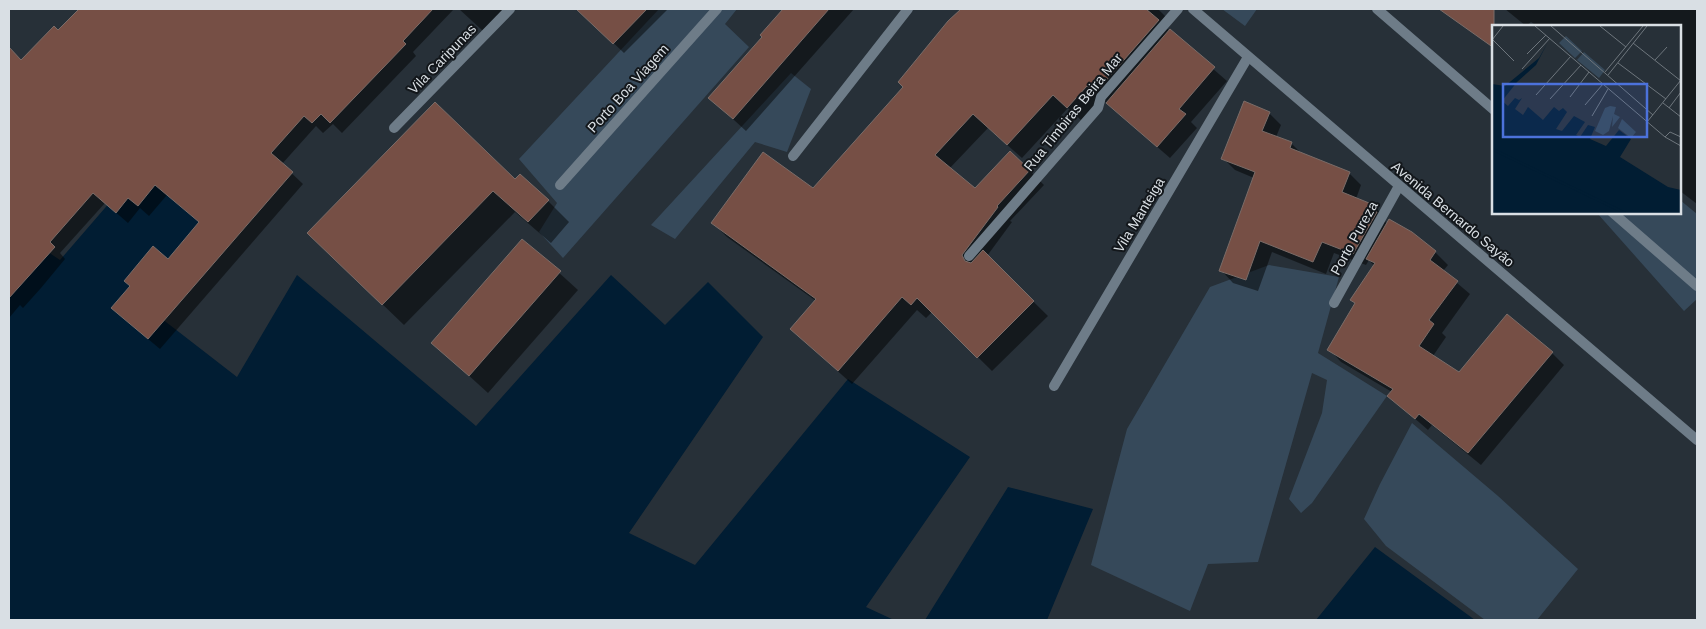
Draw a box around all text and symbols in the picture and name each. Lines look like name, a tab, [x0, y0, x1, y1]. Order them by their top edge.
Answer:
street label: Vila Caripunas	[405, 21, 479, 97]
inset map	[1492, 25, 1681, 214]
street label: Porto Boa Viagem	[584, 41, 672, 135]
street label: Rua Timbiras Beira Mar	[1021, 50, 1126, 174]
street label: Avenida Bernardo Sayão	[1388, 158, 1518, 270]
street label: Vila Manteiga	[1110, 174, 1168, 255]
street label: Porto Pureza	[1327, 198, 1381, 278]

